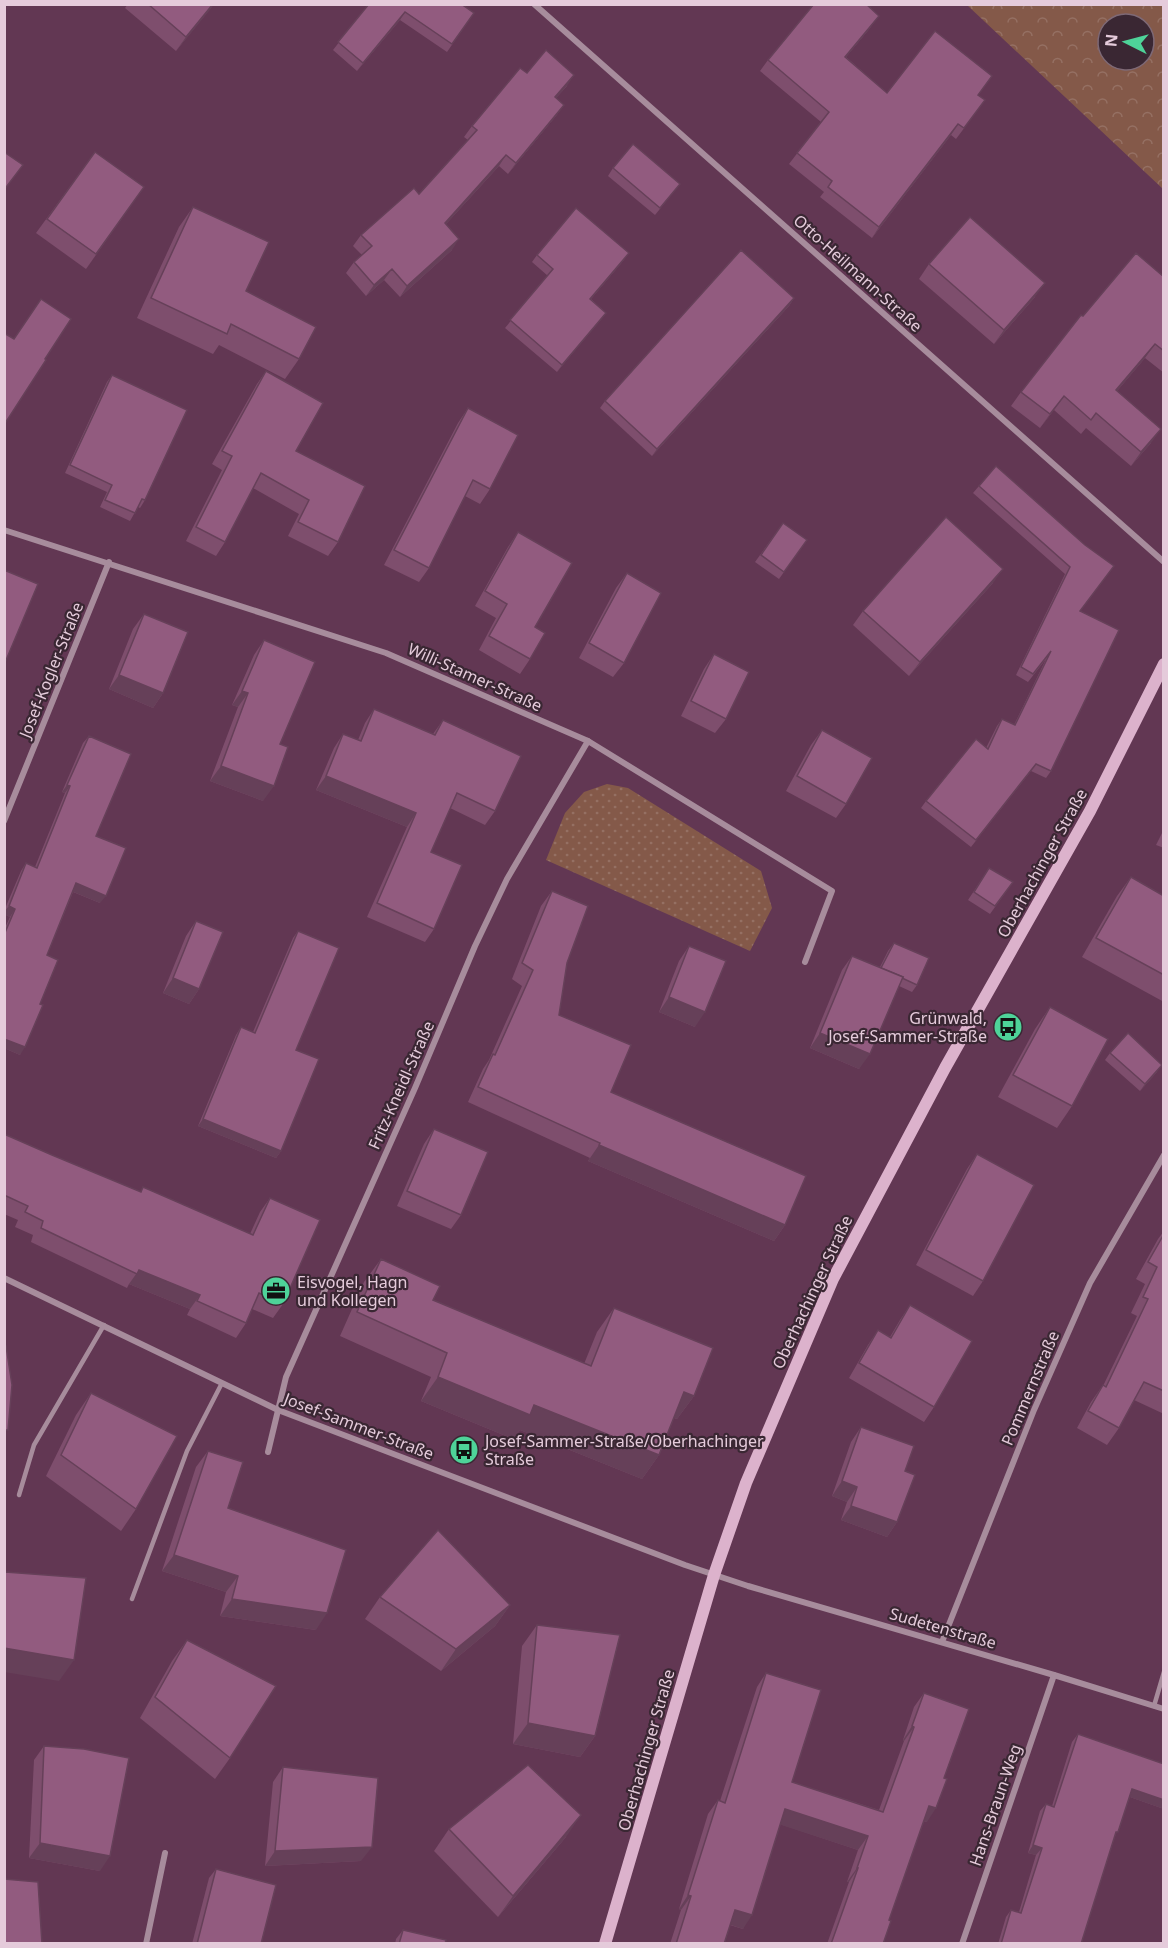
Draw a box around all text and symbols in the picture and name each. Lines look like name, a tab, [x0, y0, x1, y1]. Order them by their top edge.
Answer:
north arrow	[1096, 12, 1156, 72]
text: N	[1099, 33, 1123, 48]
street label: Otto-Heilmann-Straße	[789, 209, 927, 337]
street label: Josef-Kogler-Straße	[13, 599, 88, 743]
street label: Willi-Stamer-Straße	[404, 638, 546, 716]
street label: Oberhachinger Straße	[992, 785, 1092, 941]
place label: Grünwald, Josef-Sammer-Straße	[826, 1007, 987, 1047]
bus stop icon: Grünwald, Josef-Sammer-Straße	[992, 1011, 1024, 1043]
street label: Fritz-Kneidl-Straße	[363, 1017, 439, 1153]
street label: Oberhachinger Straße	[767, 1212, 857, 1372]
place label: Eisvogel, Hagn und Kollegen	[297, 1271, 408, 1311]
office icon: Eisvogel, Hagn und Kollegen	[260, 1275, 292, 1307]
street label: Pommernstraße	[996, 1327, 1064, 1449]
street label: Josef-Sammer-Straße	[279, 1387, 437, 1465]
place label: Josef-Sammer-Straße/Oberhachinger Straße	[483, 1430, 764, 1470]
bus stop icon: Josef-Sammer-Straße/Oberhachinger Straße	[448, 1434, 480, 1466]
street label: Sudetenstraße	[887, 1602, 999, 1654]
street label: Oberhachinger Straße	[612, 1667, 680, 1833]
street label: Hans-Braun-Weg	[964, 1741, 1026, 1869]

